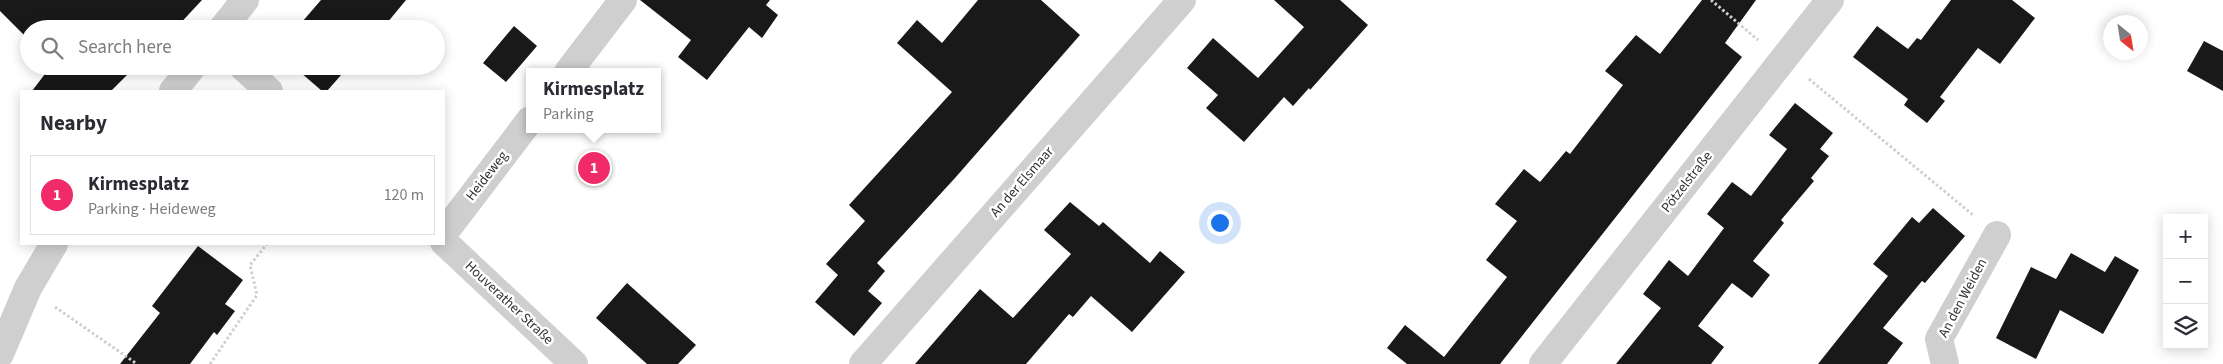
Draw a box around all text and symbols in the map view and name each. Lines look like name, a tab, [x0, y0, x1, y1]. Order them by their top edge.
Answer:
north arrow	[2103, 15, 2148, 60]
search box	[20, 20, 445, 75]
icon: search	[38, 34, 66, 62]
text: Search here	[78, 34, 172, 61]
popup	[526, 68, 661, 133]
text: Kirmesplatz	[543, 76, 644, 103]
text: Parking	[543, 103, 594, 125]
text: Nearby	[40, 108, 107, 138]
street label: An der Elsmaar	[986, 142, 1058, 222]
street label: Heideweg	[461, 147, 513, 205]
street label: Pötzelstraße	[1657, 147, 1717, 217]
pin: 1	[578, 149, 610, 187]
text: Kirmesplatz	[88, 171, 189, 198]
text: 1	[53, 184, 61, 206]
text: 120 m	[384, 184, 424, 206]
text: Parking · Heideweg	[88, 198, 216, 220]
your location	[1207, 210, 1233, 236]
map controls	[2163, 214, 2208, 349]
button: +	[2163, 214, 2208, 259]
street label: An den Weiden	[1934, 255, 1992, 341]
street label: Houverather Straße	[460, 257, 558, 349]
button: −	[2163, 259, 2208, 304]
button: layers	[2163, 304, 2208, 349]

